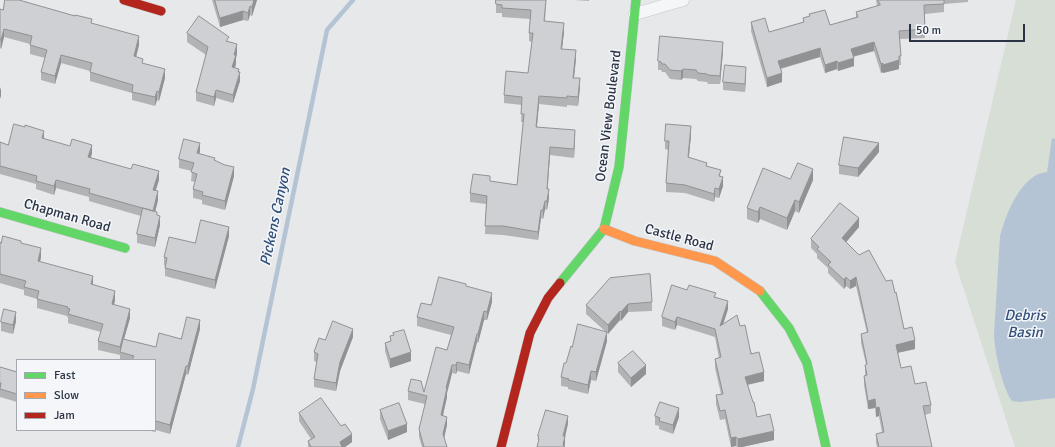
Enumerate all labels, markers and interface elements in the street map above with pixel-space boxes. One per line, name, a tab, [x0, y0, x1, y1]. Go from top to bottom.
scale bar	[911, 16, 1027, 42]
text: 50 m	[916, 23, 941, 38]
street label: Ocean View Boulevard	[593, 49, 625, 183]
water label: Pickens Canyon	[257, 166, 295, 268]
street label: Chapman Road	[22, 196, 112, 236]
street label: Castle Road	[643, 221, 715, 255]
water label: Debris Basin	[1004, 307, 1046, 342]
legend	[16, 359, 156, 431]
text: Fast	[54, 368, 75, 383]
text: Slow	[54, 388, 79, 403]
text: Jam	[54, 408, 75, 423]

